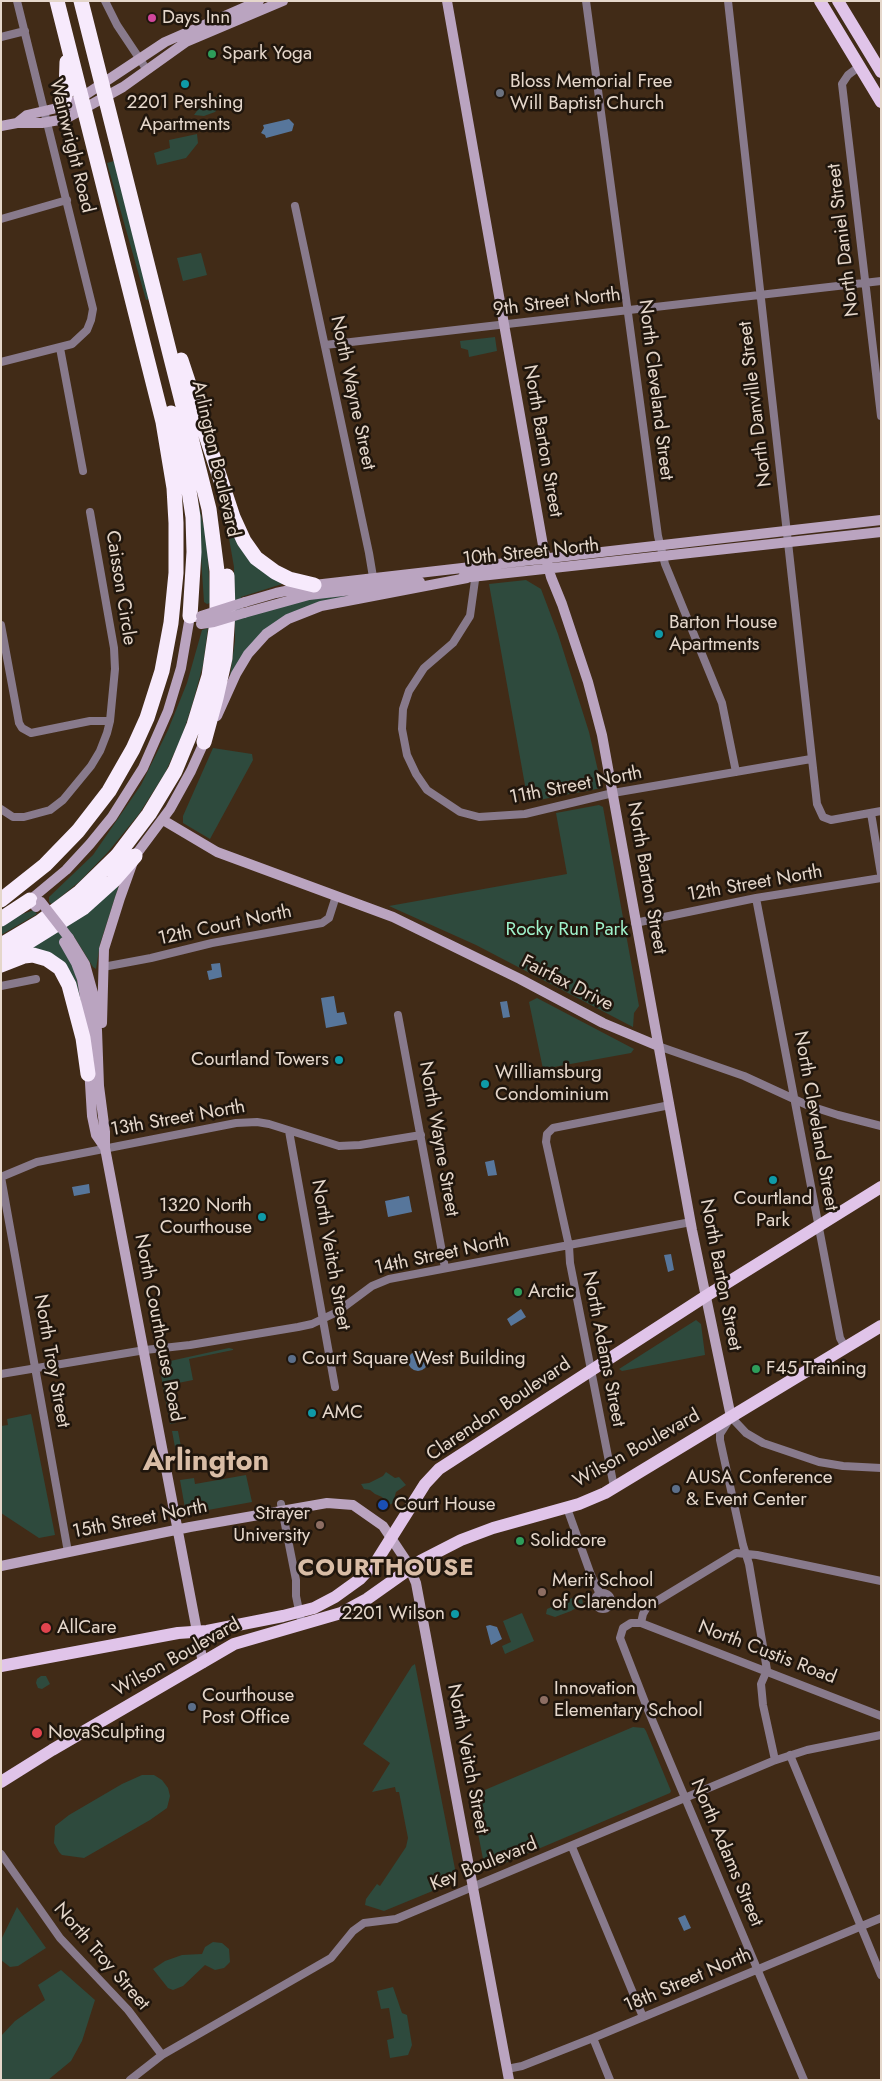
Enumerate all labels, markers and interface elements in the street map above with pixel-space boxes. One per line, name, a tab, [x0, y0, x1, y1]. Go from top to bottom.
place label: Days Inn	[162, 7, 230, 29]
marker: Days Inn	[146, 12, 158, 24]
place label: Spark Yoga	[222, 43, 312, 65]
marker: Spark Yoga	[206, 48, 218, 60]
place label: Bloss Memorial Free Will Baptist Church	[510, 71, 672, 115]
street label: Wainwright Road	[43, 77, 99, 215]
marker: 2201 Pershing Apartments	[179, 78, 191, 90]
marker: Bloss Memorial Free Will Baptist Church	[494, 87, 506, 99]
place label: 2201 Pershing Apartments	[127, 92, 243, 136]
street label: North Daniel Street	[823, 162, 865, 318]
street label: 9th Street North	[492, 284, 622, 322]
street label: North Cleveland Street	[633, 298, 677, 482]
street label: North Wayne Street	[325, 314, 379, 472]
street label: North Danville Street	[735, 320, 777, 488]
street label: North Barton Street	[517, 363, 567, 519]
street label: Arlington Boulevard	[186, 379, 244, 539]
street label: Caisson Circle	[100, 529, 140, 647]
street label: 10th Street North	[461, 534, 601, 572]
place label: Barton House Apartments	[669, 612, 777, 656]
marker: Barton House Apartments	[653, 628, 665, 640]
street label: 11th Street North	[508, 762, 644, 810]
street label: North Barton Street	[621, 800, 671, 956]
street label: 12th Street North	[686, 861, 824, 907]
street label: 12th Court North	[156, 901, 294, 951]
park label: Rocky Run Park	[506, 919, 628, 941]
street label: Fairfax Drive	[517, 951, 617, 1017]
street label: North Cleveland Street	[788, 1029, 842, 1213]
place label: Courtland Towers	[191, 1049, 329, 1071]
marker: Courtland Towers	[333, 1054, 345, 1066]
street label: North Wayne Street	[413, 1060, 463, 1218]
place label: Williamsburg Condominium	[495, 1062, 609, 1106]
marker: Williamsburg Condominium	[479, 1078, 491, 1090]
street label: 13th Street North	[109, 1096, 247, 1142]
marker: Courtland Park	[767, 1174, 779, 1186]
street label: North Veitch Street	[306, 1178, 354, 1332]
place label: Courtland Park	[734, 1188, 812, 1232]
place label: 1320 North Courthouse	[159, 1195, 252, 1239]
street label: North Barton Street	[694, 1197, 746, 1353]
marker: 1320 North Courthouse	[256, 1211, 268, 1223]
street label: 14th Street North	[373, 1230, 511, 1280]
street label: North Courthouse Road	[129, 1232, 187, 1424]
street label: North Adams Street	[577, 1269, 629, 1429]
place label: Arctic	[528, 1281, 574, 1303]
marker: Arctic	[512, 1286, 524, 1298]
street label: North Troy Street	[28, 1293, 74, 1429]
place label: Court Square West Building	[302, 1348, 526, 1370]
marker: Court Square West Building	[286, 1353, 298, 1365]
street label: Clarendon Boulevard	[423, 1353, 575, 1467]
place label: F45 Training	[766, 1358, 867, 1380]
marker: F45 Training	[750, 1363, 762, 1375]
place label: AMC	[322, 1402, 363, 1424]
street label: Wilson Boulevard	[570, 1405, 704, 1493]
marker: AMC	[306, 1407, 318, 1419]
district label: Arlington	[143, 1446, 269, 1480]
place label: AUSA Conference & Event Center	[686, 1467, 833, 1511]
marker: AUSA Conference & Event Center	[670, 1483, 682, 1495]
place label: Court House	[394, 1494, 496, 1516]
street label: 15th Street North	[71, 1496, 209, 1544]
marker: Court House	[376, 1498, 390, 1512]
place label: Strayer University	[233, 1503, 310, 1547]
marker: Strayer University	[314, 1519, 326, 1531]
place label: Solidcore	[530, 1530, 606, 1552]
marker: Solidcore	[514, 1535, 526, 1547]
district label: COURTHOUSE	[296, 1555, 476, 1583]
place label: Merit School of Clarendon	[552, 1570, 657, 1614]
marker: Merit School of Clarendon	[536, 1586, 548, 1598]
place label: 2201 Wilson	[342, 1603, 445, 1625]
marker: 2201 Wilson	[449, 1608, 461, 1620]
street label: Wilson Boulevard	[110, 1614, 244, 1702]
street label: North Custis Road	[695, 1616, 839, 1690]
place label: AllCare	[57, 1617, 116, 1639]
marker: AllCare	[39, 1621, 53, 1635]
place label: Innovation Elementary School	[554, 1678, 703, 1722]
street label: North Veitch Street	[441, 1682, 493, 1836]
place label: Courthouse Post Office	[202, 1685, 294, 1729]
marker: Innovation Elementary School	[538, 1694, 550, 1706]
marker: Courthouse Post Office	[186, 1701, 198, 1713]
place label: NovaSculpting	[48, 1722, 165, 1744]
marker: NovaSculpting	[30, 1726, 44, 1740]
street label: North Adams Street	[685, 1776, 767, 1930]
street label: Key Boulevard	[427, 1833, 541, 1897]
street label: North Troy Street	[48, 1899, 154, 2015]
street label: 18th Street North	[621, 1944, 755, 2018]

